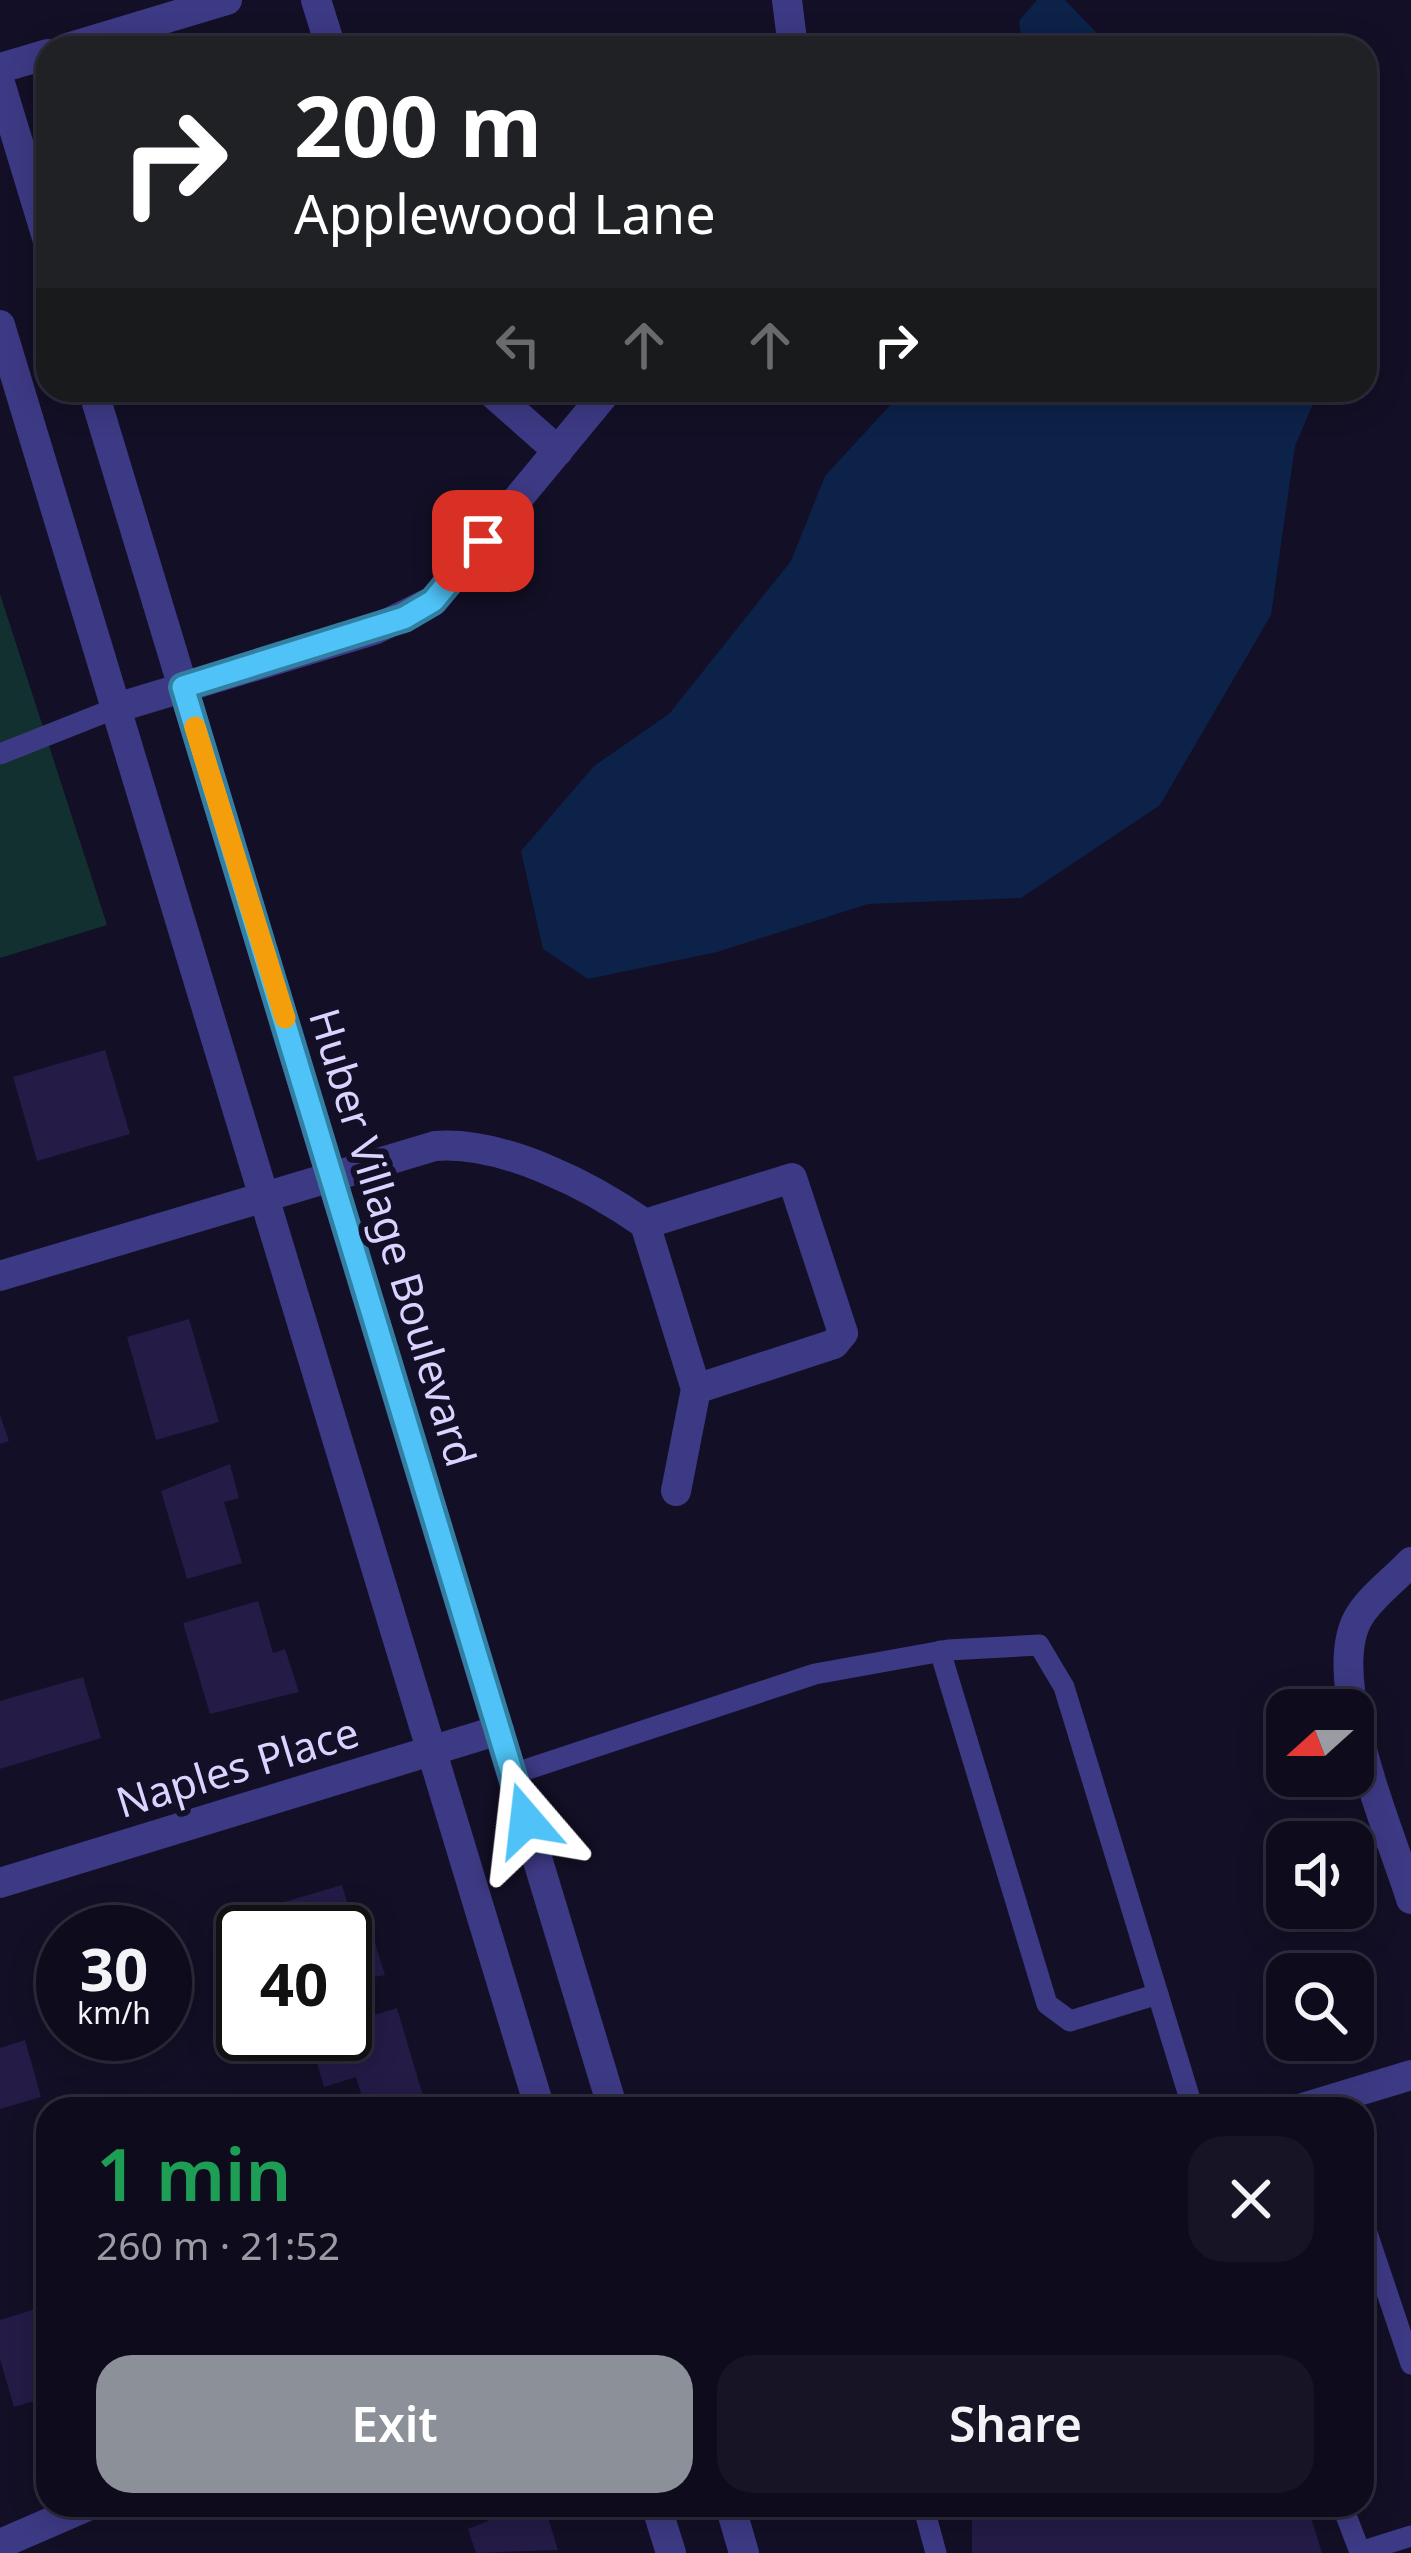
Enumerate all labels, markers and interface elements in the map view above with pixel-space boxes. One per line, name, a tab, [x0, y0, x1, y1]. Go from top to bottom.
text: 200 m	[294, 67, 542, 182]
icon: right	[96, 84, 252, 240]
text: Applewood Lane	[294, 176, 716, 250]
icon: left	[485, 312, 551, 378]
icon: ahead	[611, 312, 677, 378]
icon: ahead	[737, 312, 803, 378]
icon: right	[863, 312, 929, 378]
pin	[432, 490, 534, 592]
icon: arrive	[450, 508, 516, 574]
street label: Huber Village Boulevard	[297, 1001, 491, 1473]
north arrow	[1266, 1689, 1374, 1797]
map controls	[1266, 1689, 1374, 2061]
street label: Naples Place	[109, 1702, 365, 1830]
position arrow	[463, 1757, 589, 1883]
button: sound	[1266, 1821, 1374, 1929]
speed limit sign: 40	[216, 1905, 372, 2061]
text: 30	[80, 1927, 148, 2009]
button: search	[1266, 1953, 1374, 2061]
text: km/h	[77, 1992, 151, 2033]
text: 1 min	[96, 2124, 291, 2222]
button: close	[1188, 2136, 1314, 2262]
text: 260 m · 21:52	[96, 2218, 340, 2271]
button: Exit	[96, 2355, 693, 2493]
button: Share	[717, 2355, 1314, 2493]

